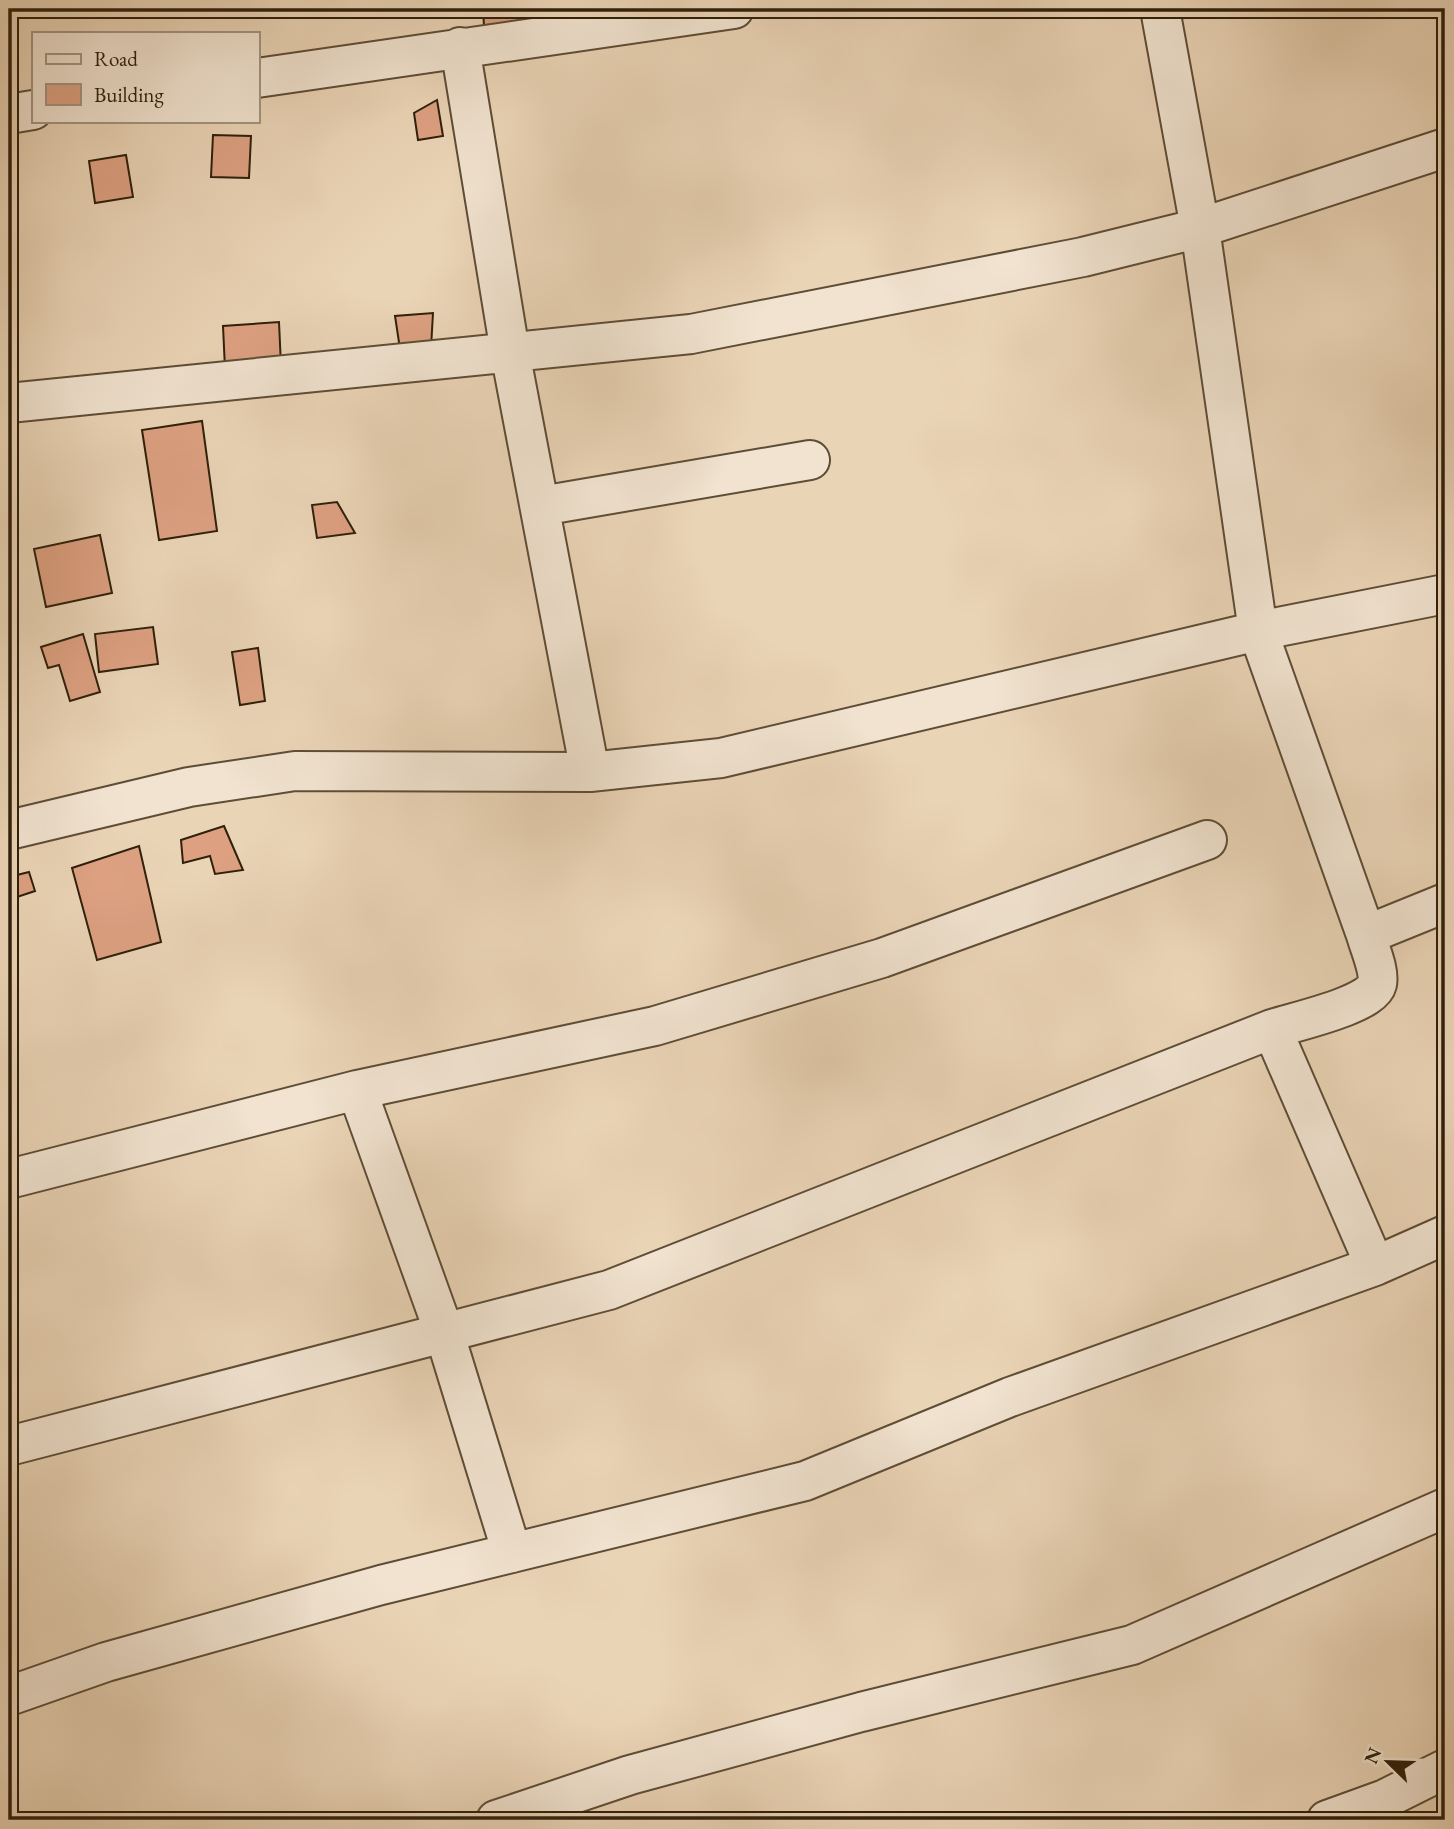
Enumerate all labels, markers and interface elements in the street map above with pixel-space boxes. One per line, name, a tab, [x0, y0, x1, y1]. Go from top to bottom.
legend	[32, 32, 259, 122]
text: Road	[94, 45, 138, 72]
text: Building	[94, 81, 164, 108]
north arrow	[1352, 1728, 1422, 1798]
text: N	[1358, 1743, 1388, 1768]

